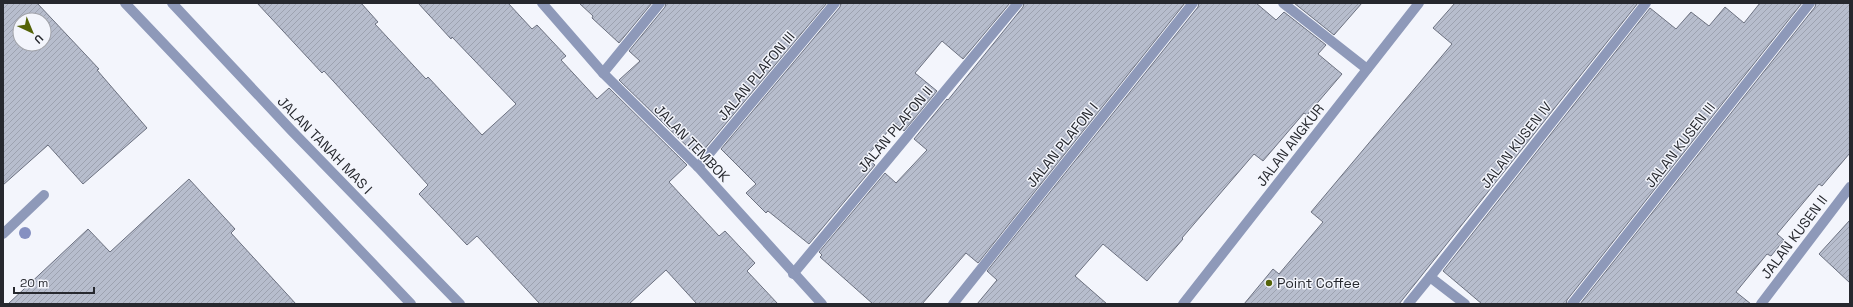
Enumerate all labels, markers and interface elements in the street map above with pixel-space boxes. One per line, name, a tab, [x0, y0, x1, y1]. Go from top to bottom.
north arrow	[12, 12, 52, 52]
street label: JALAN PLAFON III	[713, 28, 799, 124]
text: U	[31, 32, 46, 47]
street label: JALAN PLAFON II	[854, 82, 936, 176]
street label: JALAN TANAH MAS I	[274, 92, 376, 198]
street label: JALAN KUSEN IV	[1476, 98, 1556, 192]
street label: JALAN PLAFON I	[1022, 99, 1102, 191]
street label: JALAN KUSEN III	[1641, 99, 1719, 191]
street label: JALAN TEMBOK	[650, 100, 734, 186]
street label: JALAN ANGKUR	[1252, 100, 1328, 190]
street label: JALAN KUSEN II	[1757, 192, 1831, 282]
scale bar	[14, 269, 94, 295]
place label: Point Coffee	[1277, 274, 1360, 292]
text: 20 m	[20, 275, 48, 291]
marker: Point Coffee	[1264, 278, 1274, 288]

